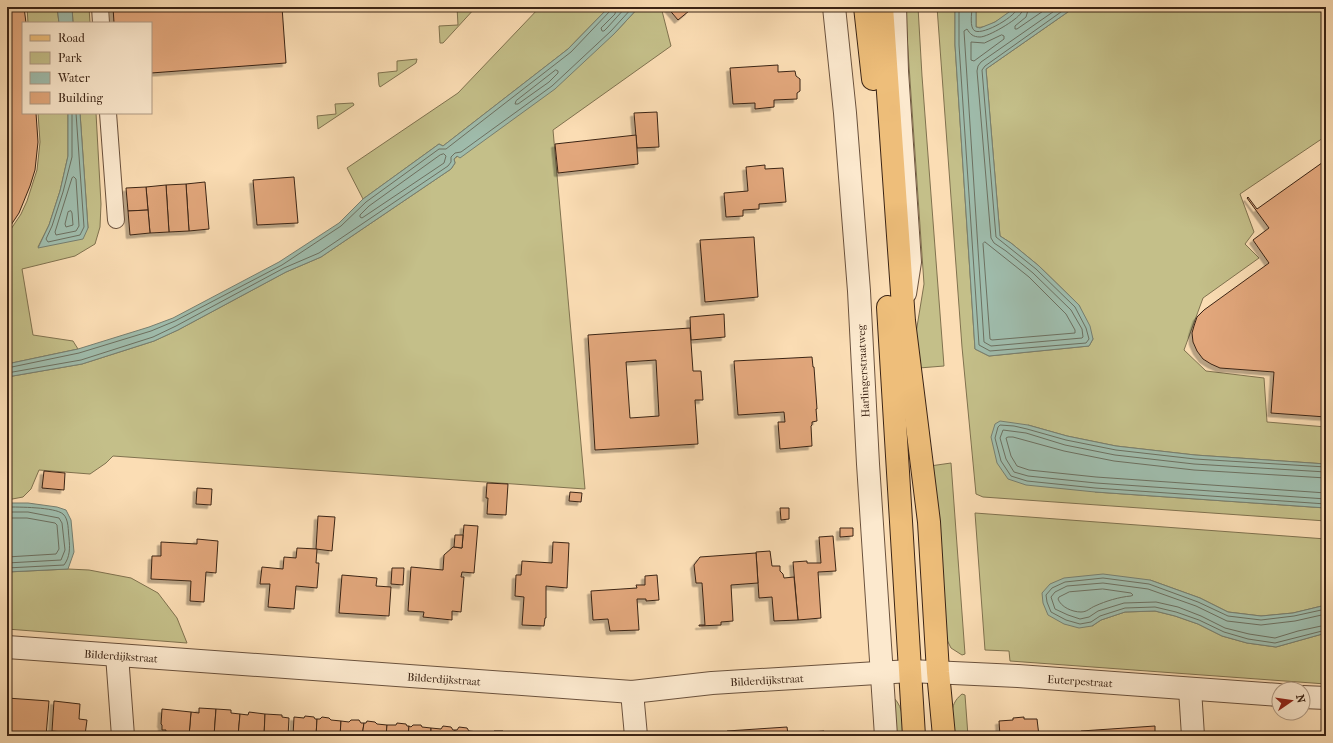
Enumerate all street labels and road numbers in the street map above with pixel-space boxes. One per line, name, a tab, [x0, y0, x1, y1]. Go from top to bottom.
street label: Harlingerstraatweg	[855, 324, 872, 418]
street label: Bilderdijkstraat	[84, 647, 158, 666]
street label: Bilderdijkstraat	[407, 670, 481, 689]
street label: Bilderdijkstraat	[730, 672, 804, 689]
street label: Euterpestraat	[1047, 673, 1113, 690]

